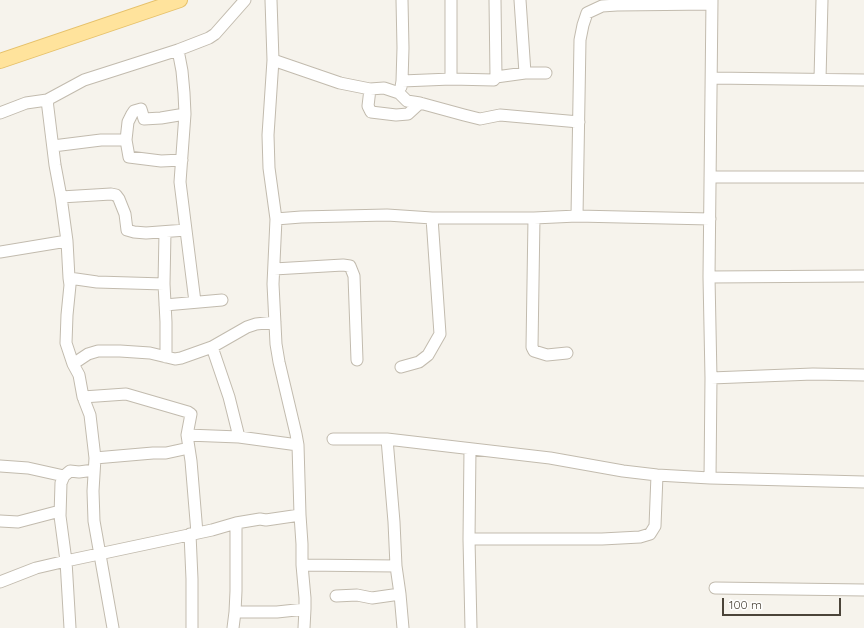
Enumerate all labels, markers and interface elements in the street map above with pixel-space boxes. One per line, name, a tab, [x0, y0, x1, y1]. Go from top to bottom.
scale bar	[724, 590, 843, 616]
text: 100 m	[729, 597, 762, 612]

